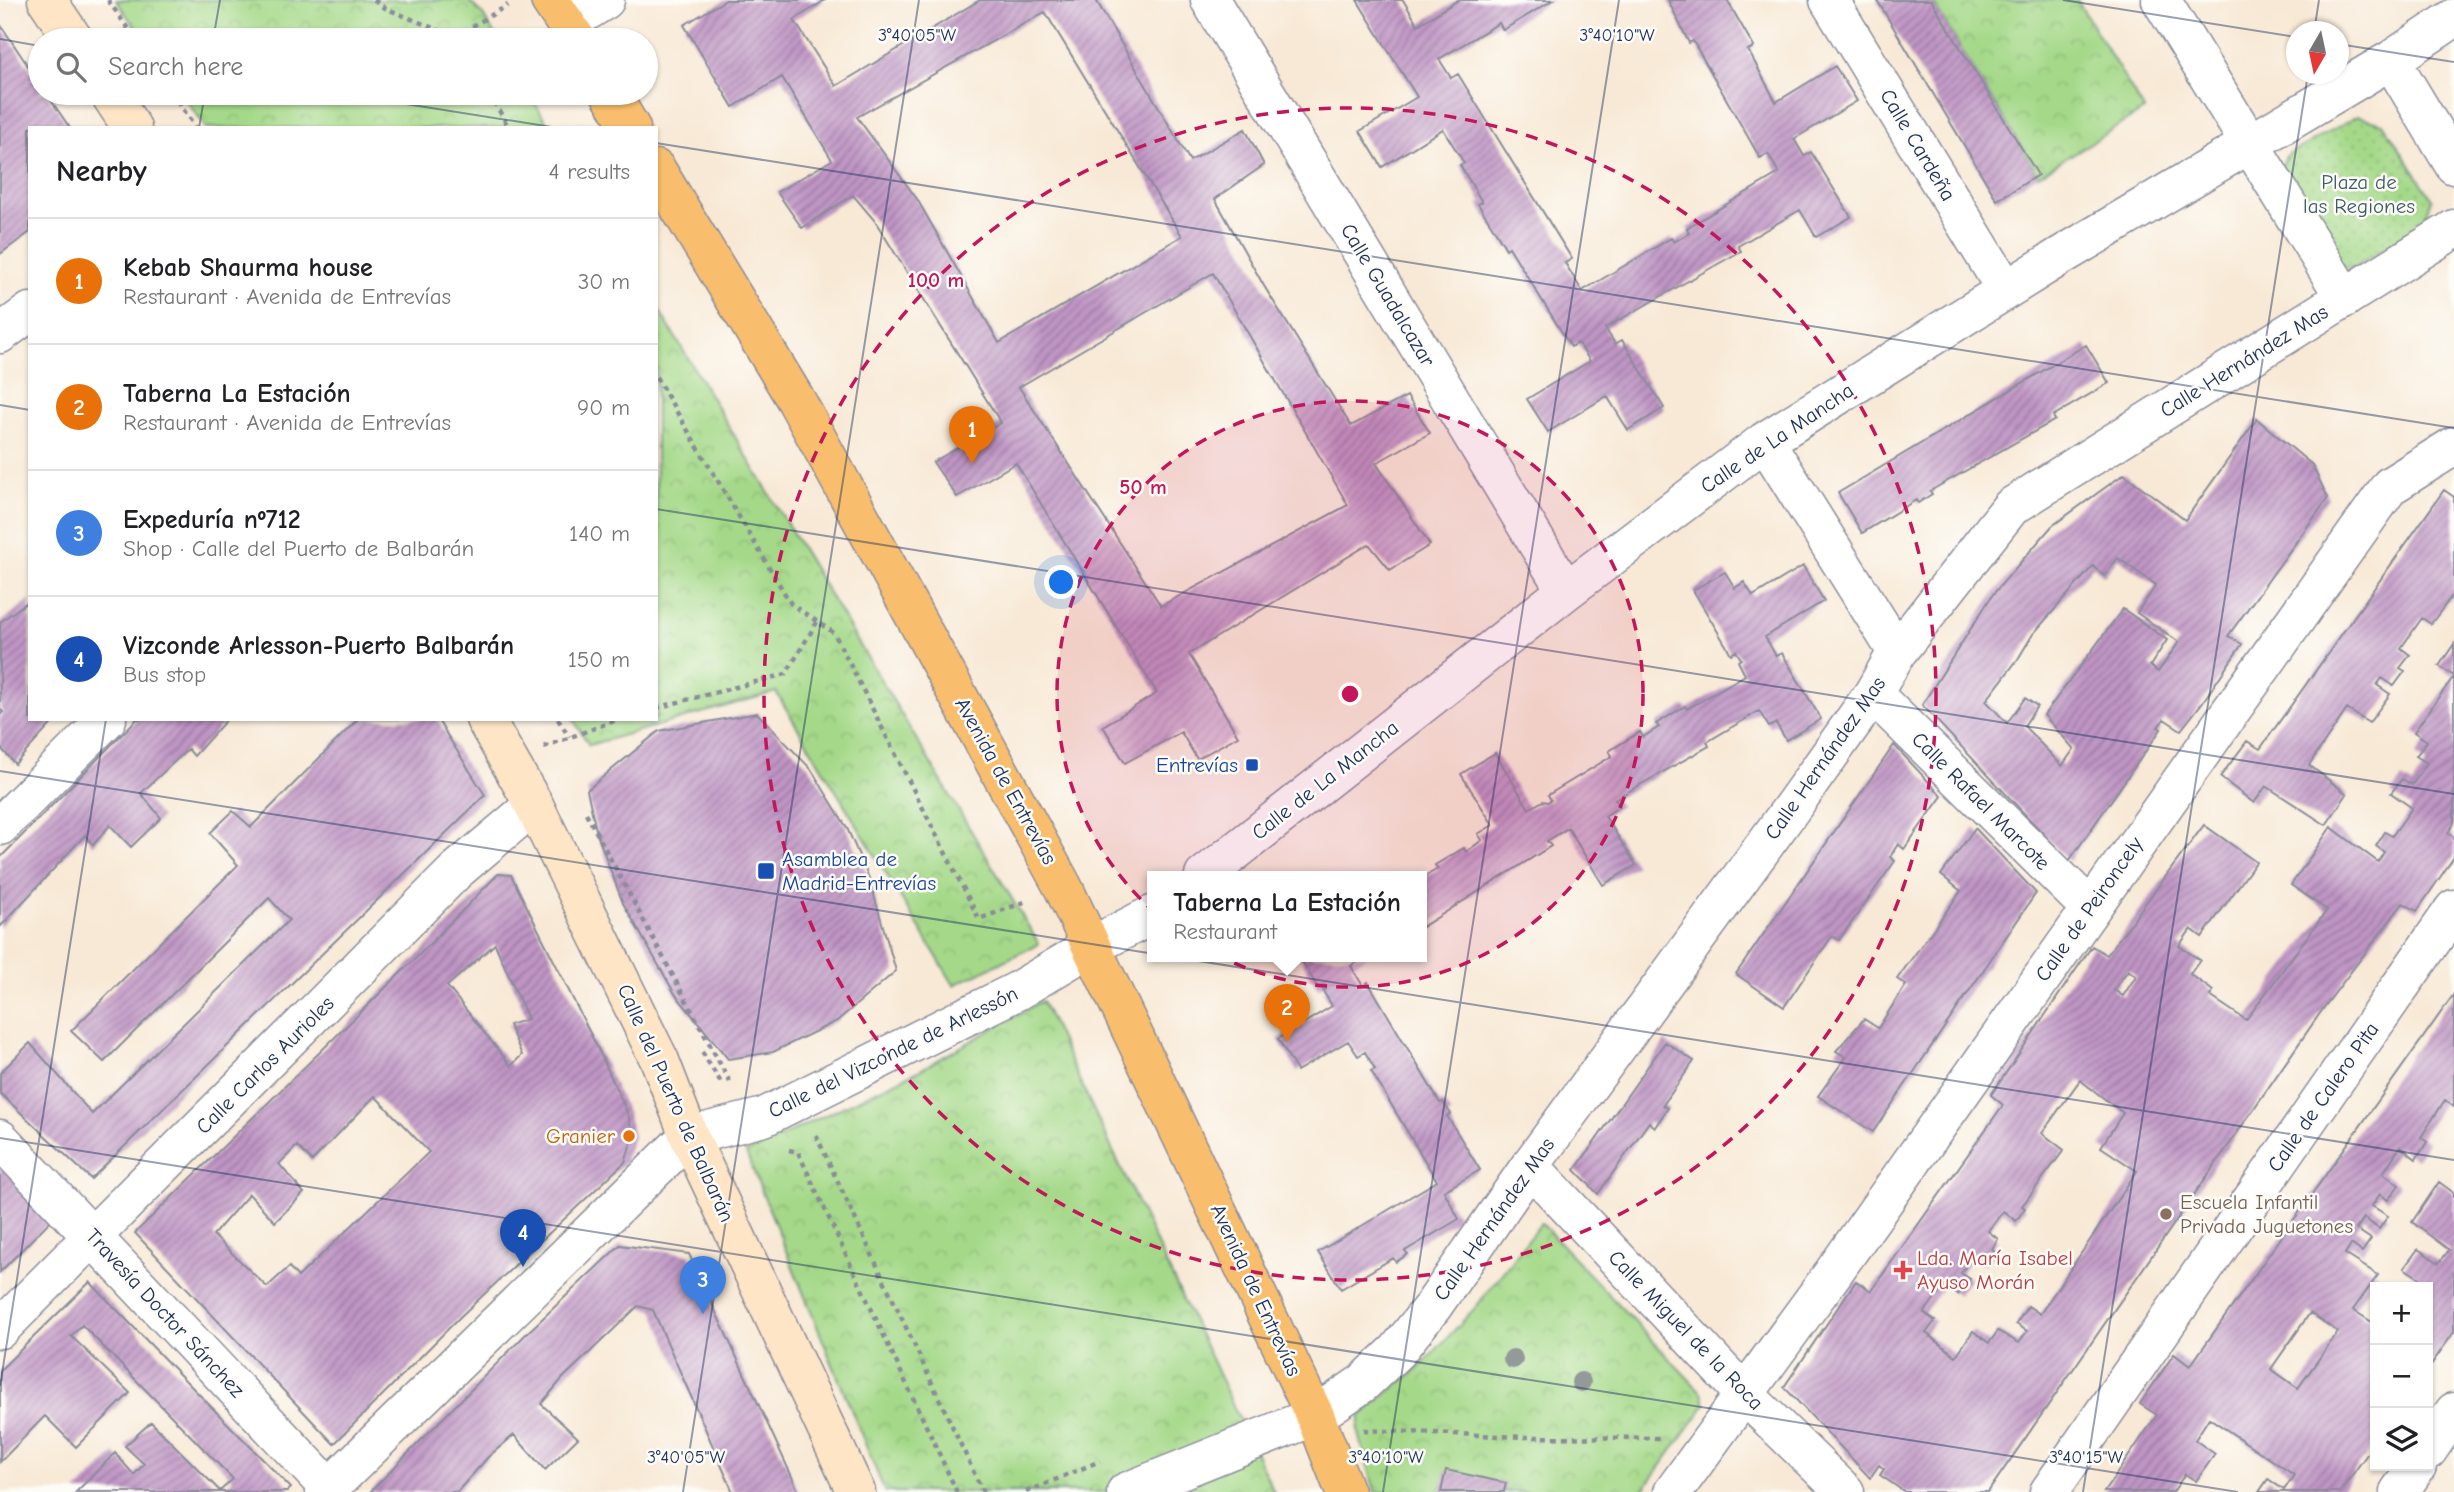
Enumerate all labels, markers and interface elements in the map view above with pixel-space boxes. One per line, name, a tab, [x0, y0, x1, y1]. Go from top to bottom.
north arrow	[2286, 21, 2349, 84]
text: 3°40'05"W	[878, 25, 956, 46]
text: 3°40'10"W	[1579, 25, 1655, 46]
search box	[28, 28, 658, 105]
icon: search	[52, 48, 90, 86]
text: Search here	[108, 52, 243, 82]
street label: Calle Cardeña	[1875, 85, 1961, 205]
text: Nearby	[56, 154, 147, 189]
text: 4 results	[548, 158, 630, 185]
park label: Plaza de las Regiones	[2303, 170, 2415, 218]
street label: Calle Guadalcazar	[1336, 219, 1440, 371]
text: Kebab Shaurma house	[123, 253, 373, 283]
text: 1	[74, 268, 84, 295]
text: 30 m	[578, 268, 630, 295]
text: 100 m	[908, 268, 964, 292]
text: Restaurant · Avenida de Entrevías	[123, 283, 451, 310]
street label: Calle Hernández Mas	[2156, 300, 2332, 422]
street label: Calle de La Mancha	[1696, 378, 1858, 498]
text: Taberna La Estación	[123, 379, 351, 409]
text: 2	[73, 394, 85, 421]
text: 90 m	[577, 394, 630, 421]
pin: 1	[949, 406, 995, 464]
text: Restaurant · Avenida de Entrevías	[123, 409, 451, 436]
text: 50 m	[1119, 475, 1167, 499]
text: Expeduría nº712	[123, 505, 301, 535]
text: 3	[73, 520, 85, 547]
text: 140 m	[569, 520, 630, 547]
text: Shop · Calle del Puerto de Balbarán	[123, 535, 474, 562]
your location	[1044, 565, 1078, 599]
text: Vizconde Arlesson-Puerto Balbarán	[123, 631, 514, 661]
text: 4	[74, 646, 84, 673]
text: 150 m	[568, 646, 630, 673]
text: Bus stop	[123, 661, 206, 688]
street label: Calle Hernández Mas	[1760, 672, 1890, 844]
centre of rings	[1338, 682, 1362, 706]
street label: Avenida de Entrevías	[950, 693, 1062, 869]
street label: Calle de La Mancha	[1247, 715, 1403, 845]
street label: Calle Rafael Marcote	[1907, 727, 2055, 875]
place label: Entrevías	[1156, 753, 1238, 777]
marker: Entrevías	[1244, 757, 1260, 773]
street label: Calle de Peironcely	[2030, 832, 2148, 986]
place label: Asamblea de Madrid-Entrevías	[782, 847, 936, 895]
marker: Asamblea de Madrid-Entrevías	[756, 861, 776, 881]
popup	[1147, 871, 1427, 962]
text: Taberna La Estación	[1173, 888, 1401, 918]
text: Restaurant	[1173, 918, 1277, 945]
street label: Calle del Puerto de Balbarán	[613, 980, 739, 1226]
street label: Calle del Vizconde de Arlessón	[764, 981, 1022, 1123]
pin: 2	[1264, 984, 1310, 1042]
street label: Calle Carlos Aurioles	[191, 991, 339, 1139]
street label: Calle de Calero Pita	[2262, 1018, 2384, 1176]
place label: Granier	[546, 1124, 616, 1148]
marker: Granier	[621, 1128, 637, 1144]
street label: Calle Hernández Mas	[1429, 1133, 1559, 1305]
place label: Escuela Infantil Privada Juguetones	[2180, 1190, 2353, 1238]
street label: Avenida de Entrevías	[1206, 1200, 1306, 1380]
marker: Escuela Infantil Privada Juguetones	[2158, 1206, 2174, 1222]
pin: 4	[500, 1209, 546, 1267]
street label: Travesía Doctor Sánchez	[81, 1224, 249, 1402]
street label: Calle Miguel de la Roca	[1604, 1245, 1768, 1415]
place label: Lda. María Isabel Ayuso Morán	[1917, 1246, 2073, 1294]
pin: 3	[680, 1256, 726, 1314]
marker: Lda. María Isabel Ayuso Morán	[1895, 1262, 1911, 1278]
map controls	[2370, 1282, 2433, 1471]
button: +	[2370, 1282, 2433, 1345]
button: −	[2370, 1345, 2433, 1408]
button: layers	[2370, 1408, 2433, 1471]
text: 3°40'05"W	[647, 1447, 725, 1468]
text: 3°40'10"W	[1348, 1447, 1424, 1468]
text: 3°40'15"W	[2049, 1447, 2123, 1468]

